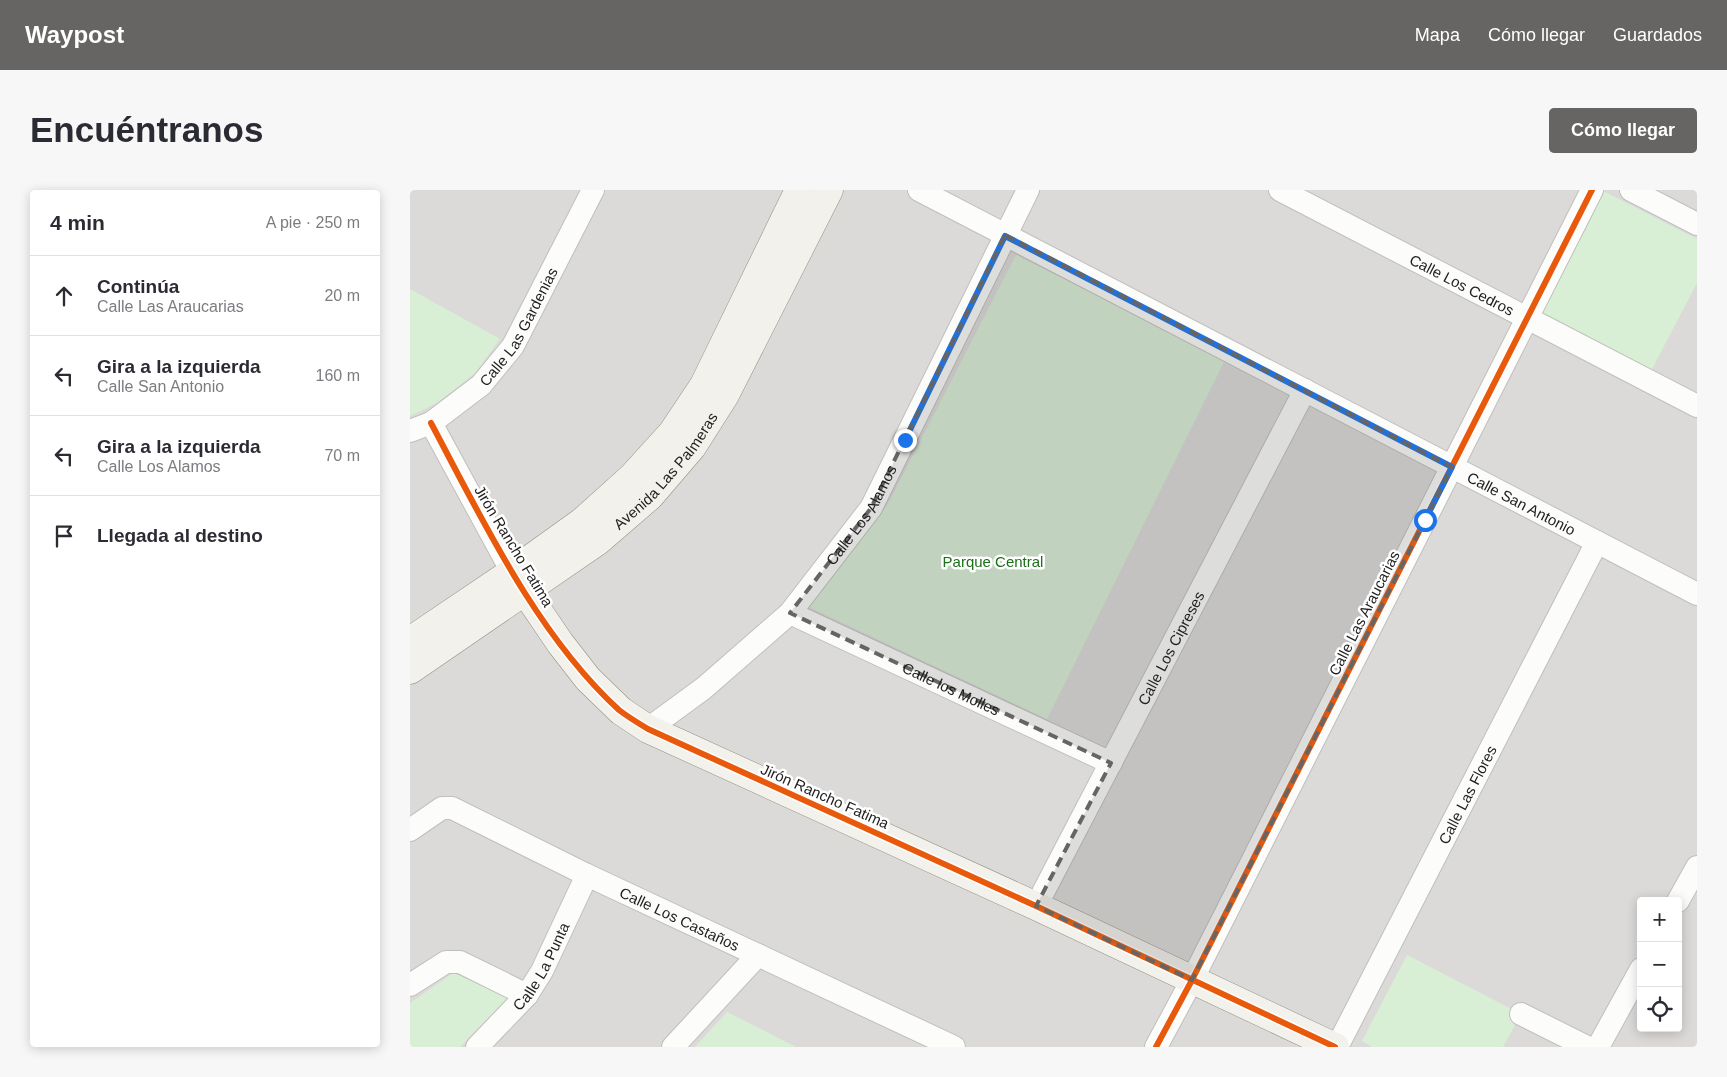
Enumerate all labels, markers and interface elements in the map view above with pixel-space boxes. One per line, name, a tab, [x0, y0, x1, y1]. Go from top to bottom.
text: Waypost	[25, 21, 124, 48]
text: Mapa	[1415, 25, 1460, 45]
text: Cómo llegar	[1488, 25, 1585, 45]
text: Guardados	[1613, 25, 1702, 45]
button: Cómo llegar	[1549, 108, 1697, 153]
text: Encuéntranos	[30, 110, 263, 149]
text: 4 min	[50, 211, 105, 234]
text: A pie · 250 m	[266, 214, 360, 231]
street label: Calle Los Cedros	[1407, 250, 1517, 318]
street label: Calle Las Gardenias	[476, 264, 560, 389]
text: Continúa	[97, 276, 179, 297]
icon: ahead	[50, 282, 78, 310]
text: 20 m	[324, 287, 360, 304]
text: Calle Las Araucarias	[97, 298, 244, 315]
text: Gira a la izquierda	[97, 356, 261, 377]
icon: left	[50, 362, 78, 390]
text: 160 m	[316, 367, 360, 384]
text: Calle San Antonio	[97, 378, 224, 395]
street label: Avenida Las Palmeras	[610, 409, 720, 532]
route end	[894, 429, 917, 452]
text: Gira a la izquierda	[97, 436, 261, 457]
icon: left	[50, 442, 78, 470]
text: 70 m	[324, 447, 360, 464]
text: Calle Los Alamos	[97, 458, 221, 475]
street label: Calle Los Alamos	[822, 462, 899, 568]
street label: Calle San Antonio	[1465, 468, 1578, 538]
street label: Jirón Rancho Fatima	[471, 482, 557, 610]
route start	[1414, 509, 1437, 532]
icon: arrive	[50, 522, 78, 550]
text: Llegada al destino	[97, 525, 263, 546]
street label: Calle Las Araucarias	[1325, 548, 1403, 678]
park label: Parque Central	[943, 553, 1043, 570]
street label: Calle Los Cipreses	[1134, 588, 1207, 708]
street label: Calle los Molles	[900, 658, 1002, 718]
street label: Calle Las Flores	[1435, 742, 1499, 847]
street label: Jirón Rancho Fatima	[758, 760, 892, 832]
street label: Calle Los Castaños	[617, 883, 742, 954]
map controls	[1637, 897, 1682, 1032]
button: +	[1637, 897, 1682, 942]
street label: Calle La Punta	[509, 919, 572, 1013]
button: −	[1637, 942, 1682, 987]
button: locate	[1637, 987, 1682, 1032]

